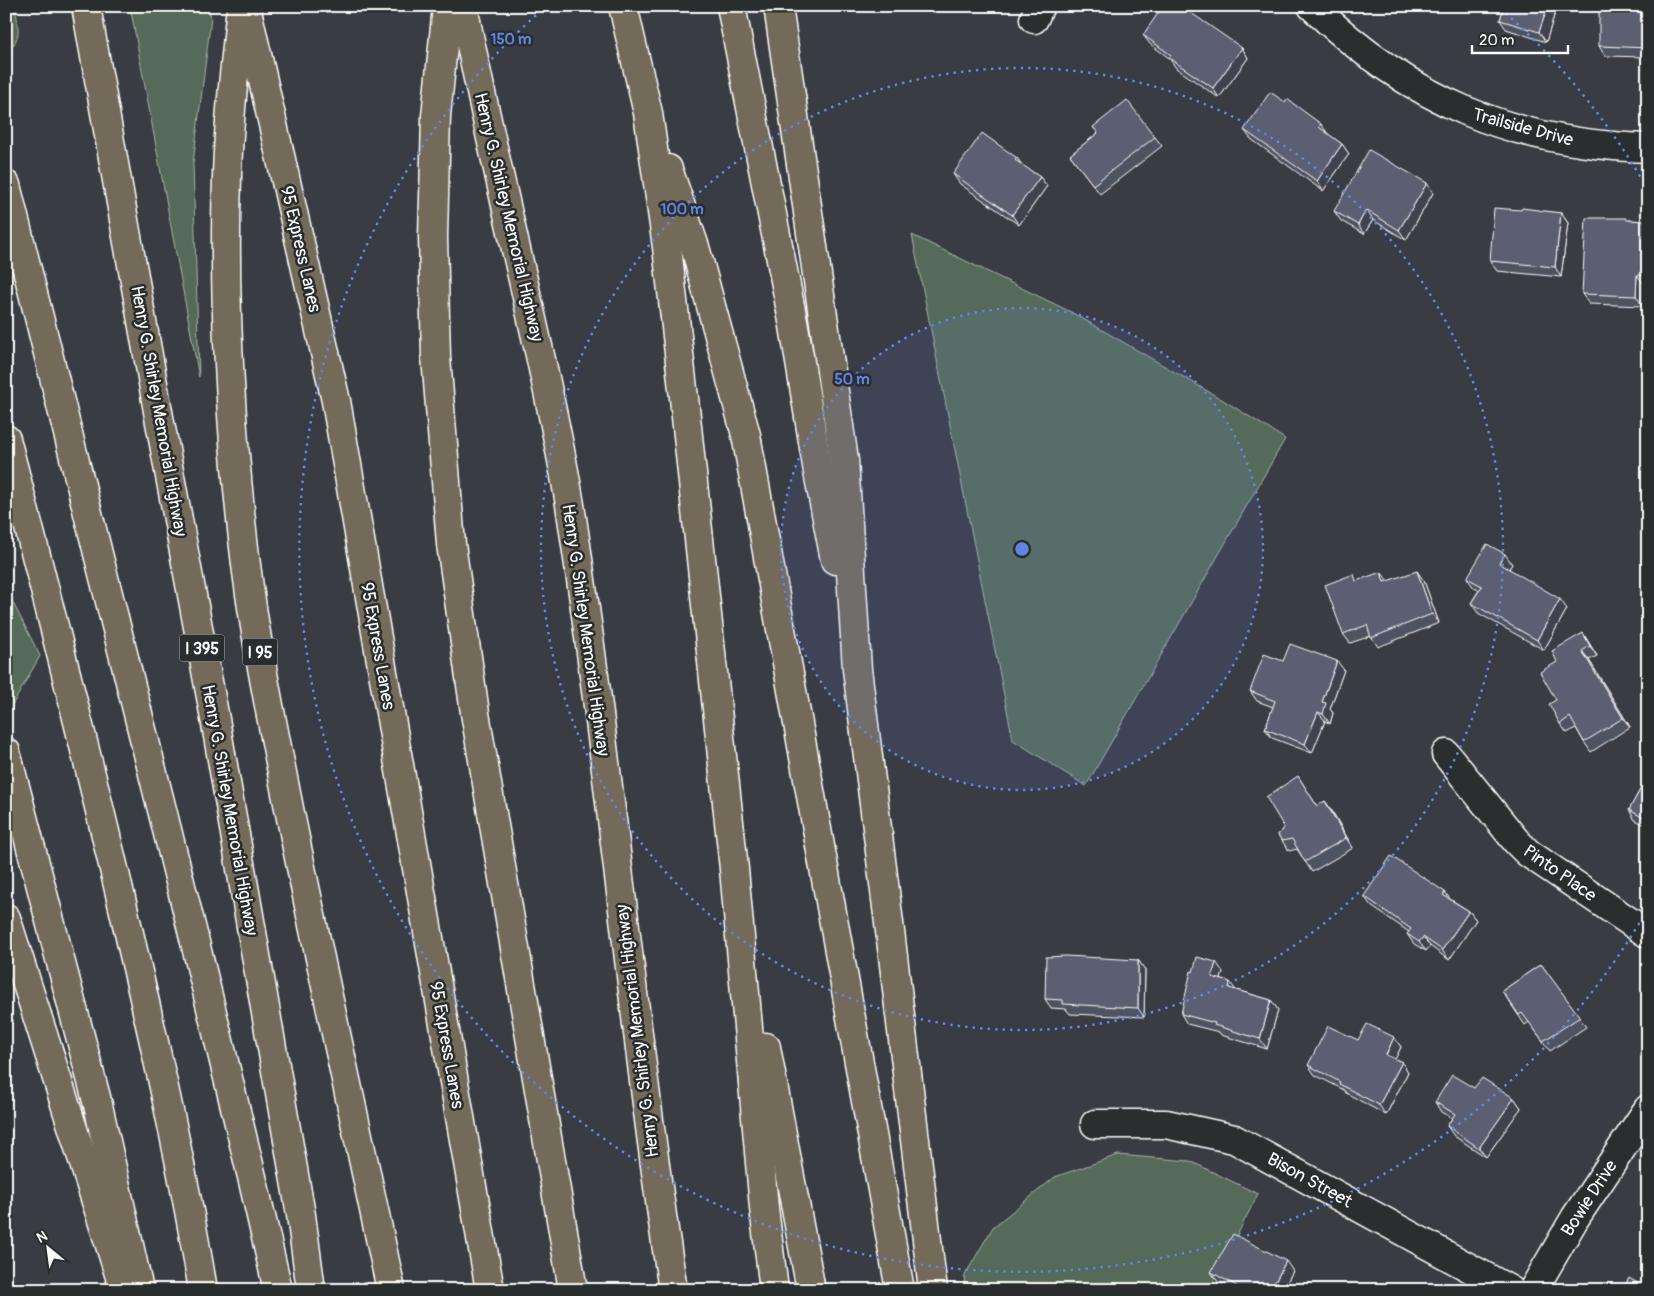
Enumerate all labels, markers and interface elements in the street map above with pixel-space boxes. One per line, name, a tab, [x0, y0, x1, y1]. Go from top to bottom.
scale bar	[1472, 22, 1568, 54]
text: 150 m	[491, 30, 531, 49]
text: 20 m	[1479, 31, 1514, 50]
street label: Henry G. Shirley Memorial Highway	[469, 90, 548, 344]
street label: Trailside Drive	[1470, 103, 1576, 152]
street label: 95 Express Lanes	[275, 184, 326, 315]
text: 100 m	[661, 200, 703, 219]
street label: Henry G. Shirley Memorial Highway	[125, 284, 192, 539]
text: 50 m	[835, 370, 869, 389]
street label: Henry G. Shirley Memorial Highway	[556, 502, 615, 758]
centre of rings	[1013, 540, 1031, 558]
street label: 95 Express Lanes	[355, 581, 400, 712]
road number: I 395	[180, 634, 224, 661]
road number: I 95	[242, 638, 278, 666]
street label: Henry G. Shirley Memorial Highway	[196, 683, 263, 938]
street label: Pinto Place	[1519, 840, 1601, 907]
street label: Henry G. Shirley Memorial Highway	[611, 903, 664, 1159]
street label: 95 Express Lanes	[424, 980, 469, 1111]
street label: Bison Street	[1263, 1148, 1357, 1214]
street label: Bowie Drive	[1556, 1156, 1623, 1241]
north arrow	[22, 1224, 72, 1274]
text: N	[34, 1227, 50, 1247]

